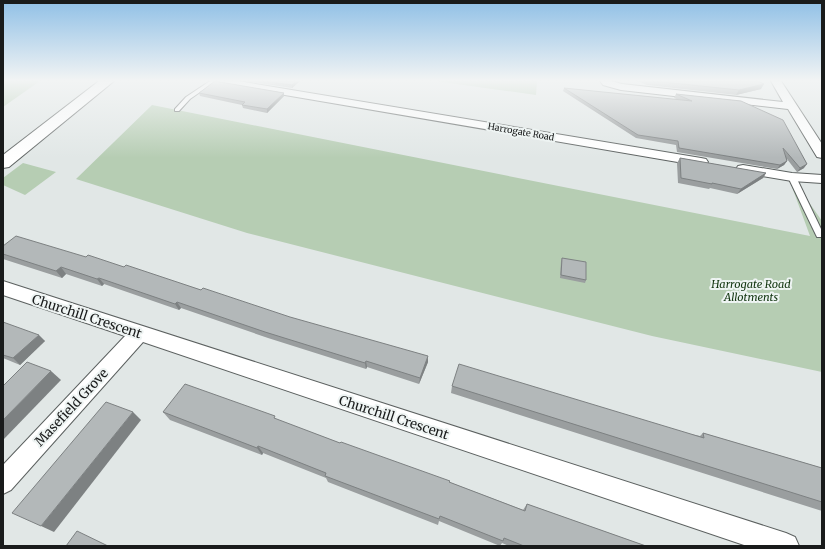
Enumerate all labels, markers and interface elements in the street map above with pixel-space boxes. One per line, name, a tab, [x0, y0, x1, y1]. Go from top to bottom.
street label: Harrogate Road	[487, 120, 556, 143]
park label: Harrogate Road Allotments	[710, 277, 791, 304]
street label: Churchill Crescent	[30, 291, 144, 342]
street label: Masefield Grove	[31, 365, 112, 450]
street label: Churchill Crescent	[337, 392, 451, 443]

